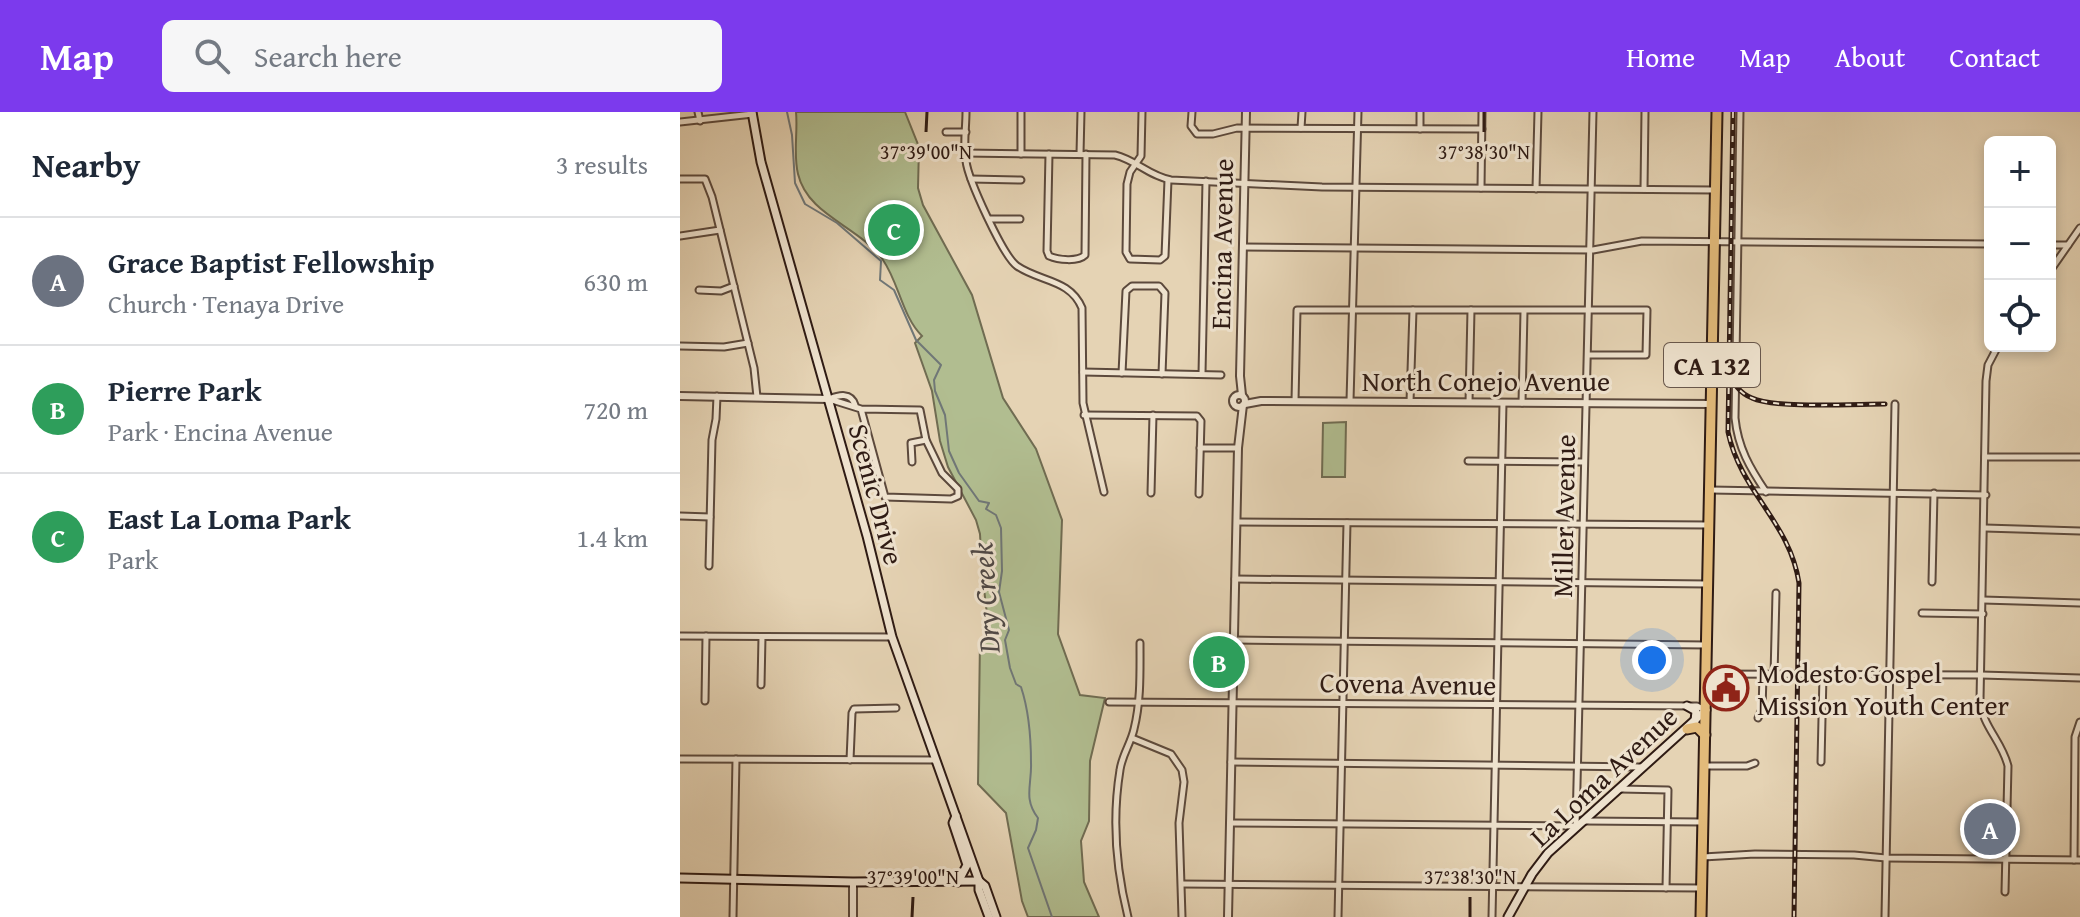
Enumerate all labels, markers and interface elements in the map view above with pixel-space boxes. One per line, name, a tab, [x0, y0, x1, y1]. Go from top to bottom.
search box	[162, 20, 722, 92]
text: Map	[40, 28, 114, 84]
icon: search	[190, 34, 234, 78]
text: Search here	[254, 34, 402, 78]
text: Home	[1626, 36, 1695, 77]
text: Map	[1739, 36, 1791, 77]
text: About	[1835, 36, 1905, 77]
text: Contact	[1949, 36, 2040, 77]
map controls	[1984, 136, 2056, 352]
button: +	[1984, 136, 2056, 208]
text: 37°39'00"N	[880, 137, 972, 166]
text: 37°38'30"N	[1438, 137, 1530, 166]
text: Nearby	[32, 140, 141, 189]
text: 3 results	[556, 145, 648, 184]
street label: Encina Avenue	[1199, 158, 1243, 330]
pin: C	[868, 200, 920, 260]
button: −	[1984, 208, 2056, 280]
text: Grace Baptist Fellowship	[108, 240, 435, 284]
text: A	[50, 262, 66, 301]
text: 630 m	[583, 262, 648, 301]
button: locate	[1984, 280, 2056, 352]
text: Church · Tenaya Drive	[108, 284, 344, 323]
road number: CA 132	[1664, 343, 1760, 387]
street label: North Conejo Avenue	[1362, 360, 1610, 401]
text: Pierre Park	[108, 368, 262, 412]
text: B	[50, 390, 66, 429]
text: 720 m	[583, 390, 648, 429]
text: Park · Encina Avenue	[108, 412, 333, 451]
street label: Scenic Drive	[839, 419, 915, 569]
street label: Miller Avenue	[1541, 434, 1585, 598]
text: East La Loma Park	[108, 496, 351, 540]
text: C	[51, 518, 65, 557]
text: 1.4 km	[576, 518, 648, 557]
text: Park	[108, 540, 158, 579]
water label: Dry Creek	[959, 541, 1011, 656]
pin: B	[1193, 632, 1245, 692]
your location	[1632, 640, 1672, 680]
place label: Modesto Gospel Mission Youth Center	[1757, 652, 2010, 725]
street label: Covena Avenue	[1319, 661, 1497, 705]
public building icon: Modesto Gospel Mission Youth Center	[1702, 664, 1750, 712]
street label: La Loma Avenue	[1520, 696, 1686, 856]
pin: A	[1964, 799, 2016, 859]
text: 37°39'00"N	[867, 862, 959, 891]
text: 37°38'30"N	[1424, 862, 1516, 891]

